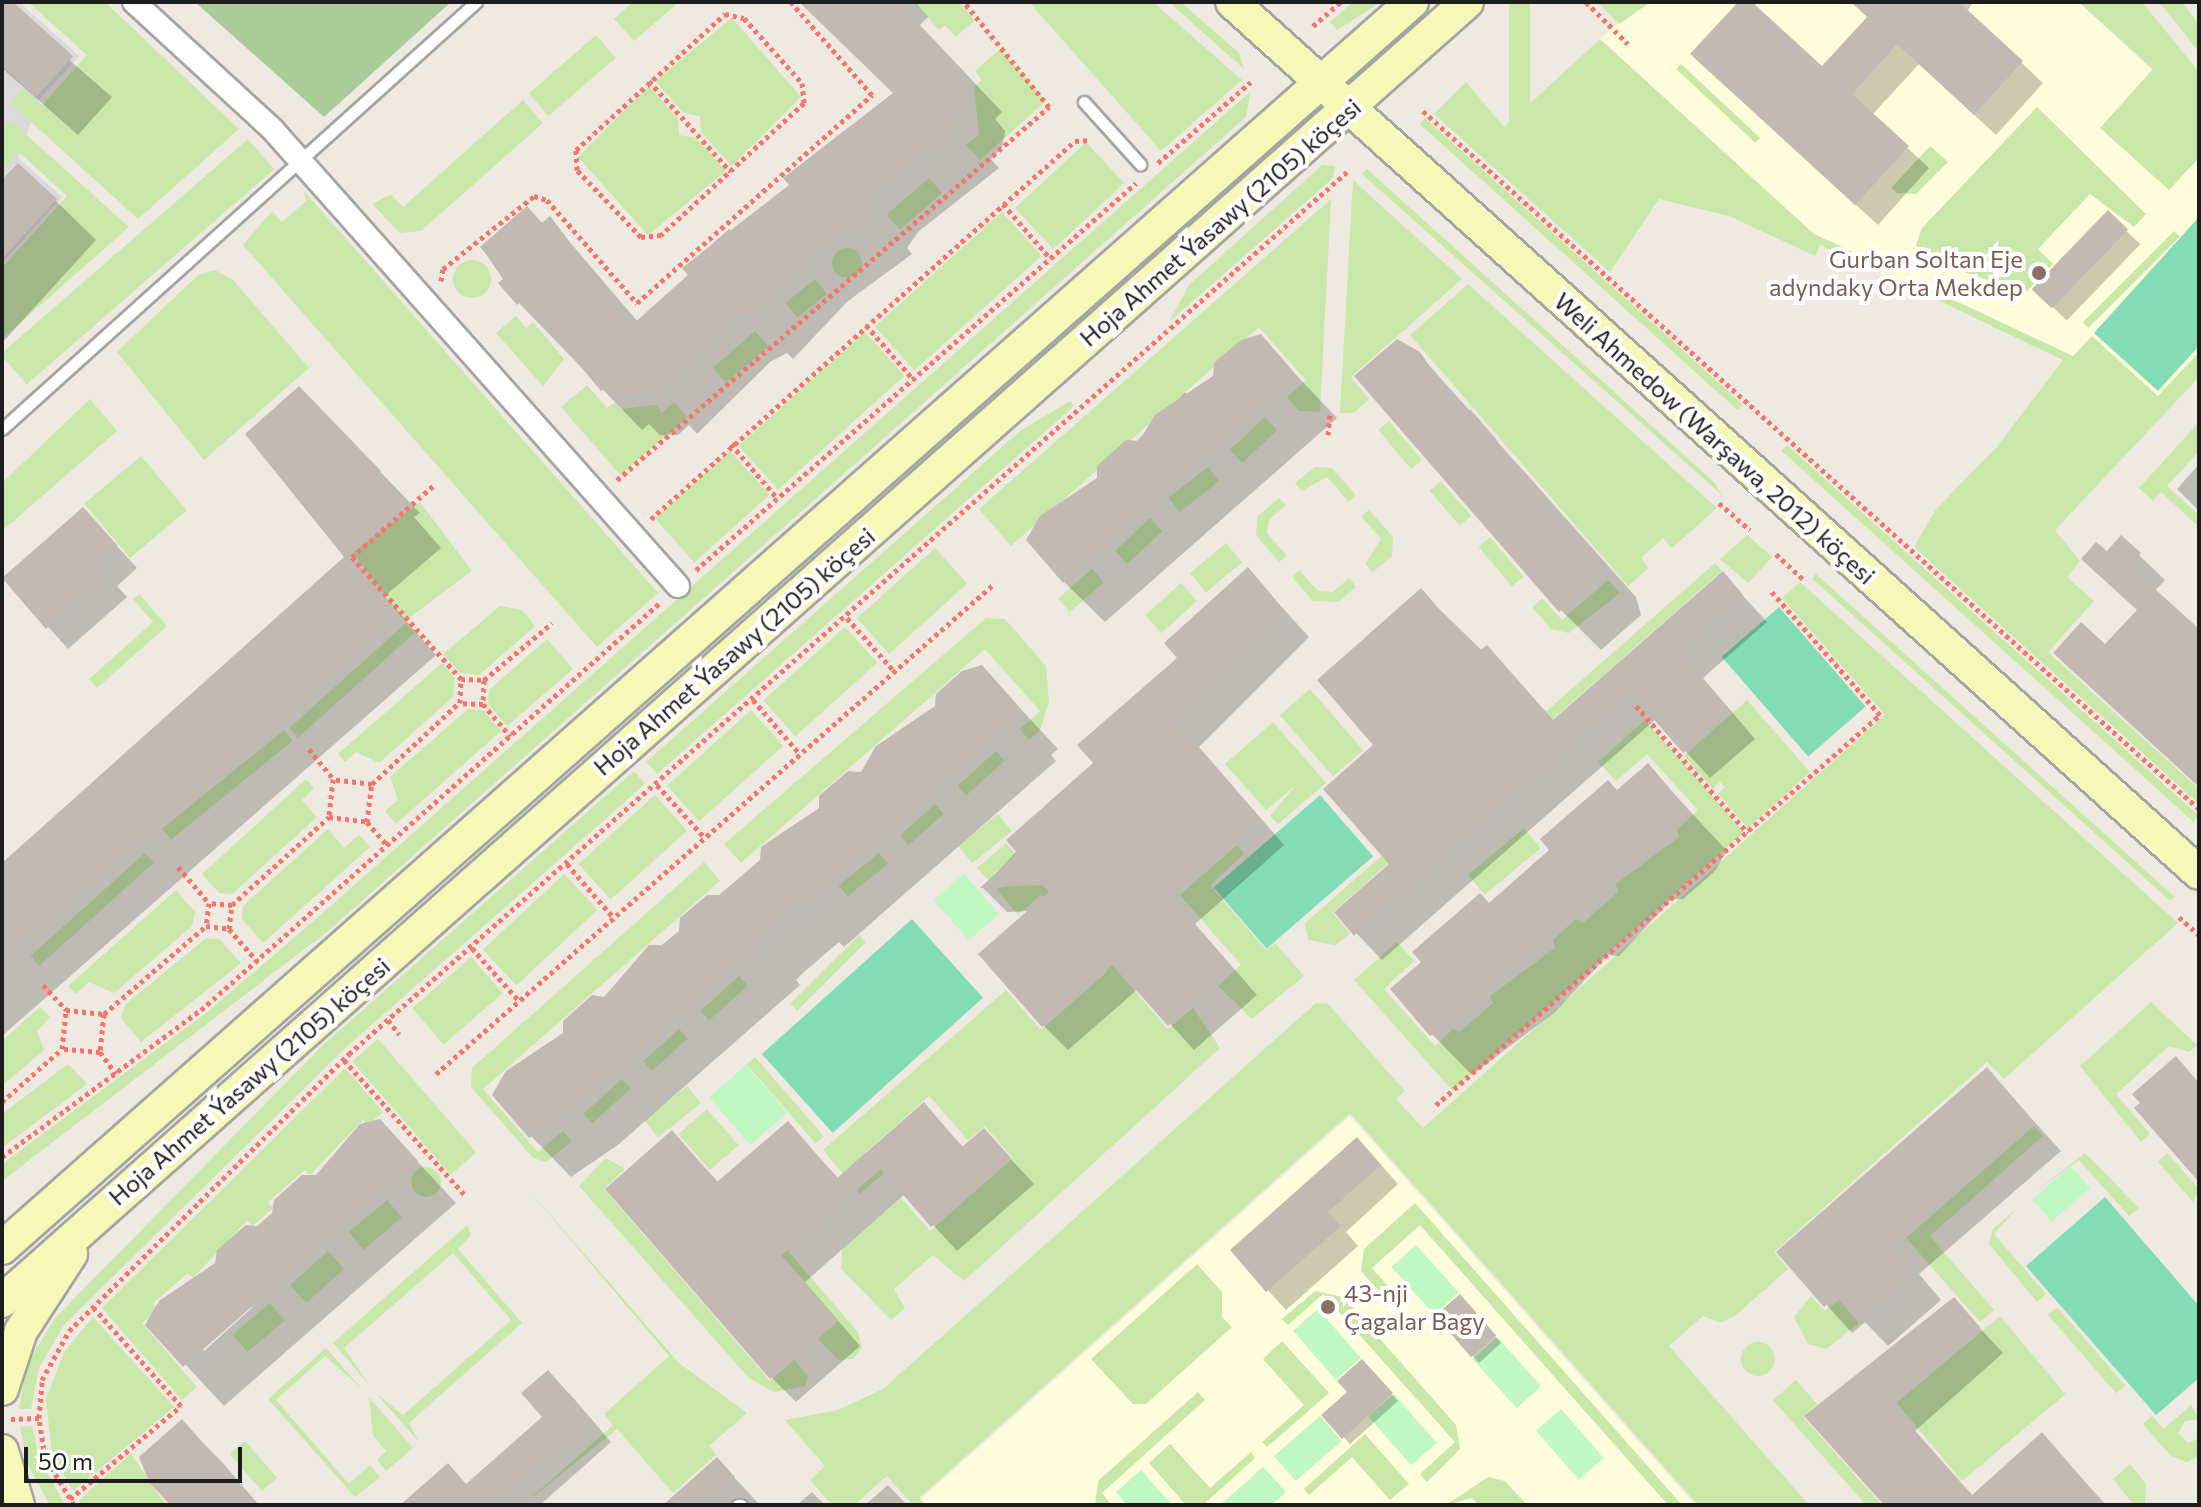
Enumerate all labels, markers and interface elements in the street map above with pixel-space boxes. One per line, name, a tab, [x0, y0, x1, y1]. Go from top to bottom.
street label: Hoja Ahmet Ýasawy (2105) köçesi	[1074, 92, 1366, 352]
place label: Gurban Soltan Eje adyndaky Orta Mekdep	[1769, 245, 2023, 301]
marker: Gurban Soltan Eje adyndaky Orta Mekdep	[2030, 264, 2048, 282]
street label: Weli Ahmedow (Warşawa, 2012) köçesi	[1549, 286, 1881, 590]
street label: Hoja Ahmet Ýasawy (2105) köçesi	[588, 521, 880, 781]
street label: Hoja Ahmet Ýasawy (2105) köçesi	[103, 951, 395, 1211]
place label: 43-nji Çagalar Bagy	[1344, 1279, 1485, 1335]
marker: 43-nji Çagalar Bagy	[1319, 1298, 1337, 1316]
scale bar	[28, 1431, 246, 1481]
text: 50 m	[38, 1446, 93, 1475]

